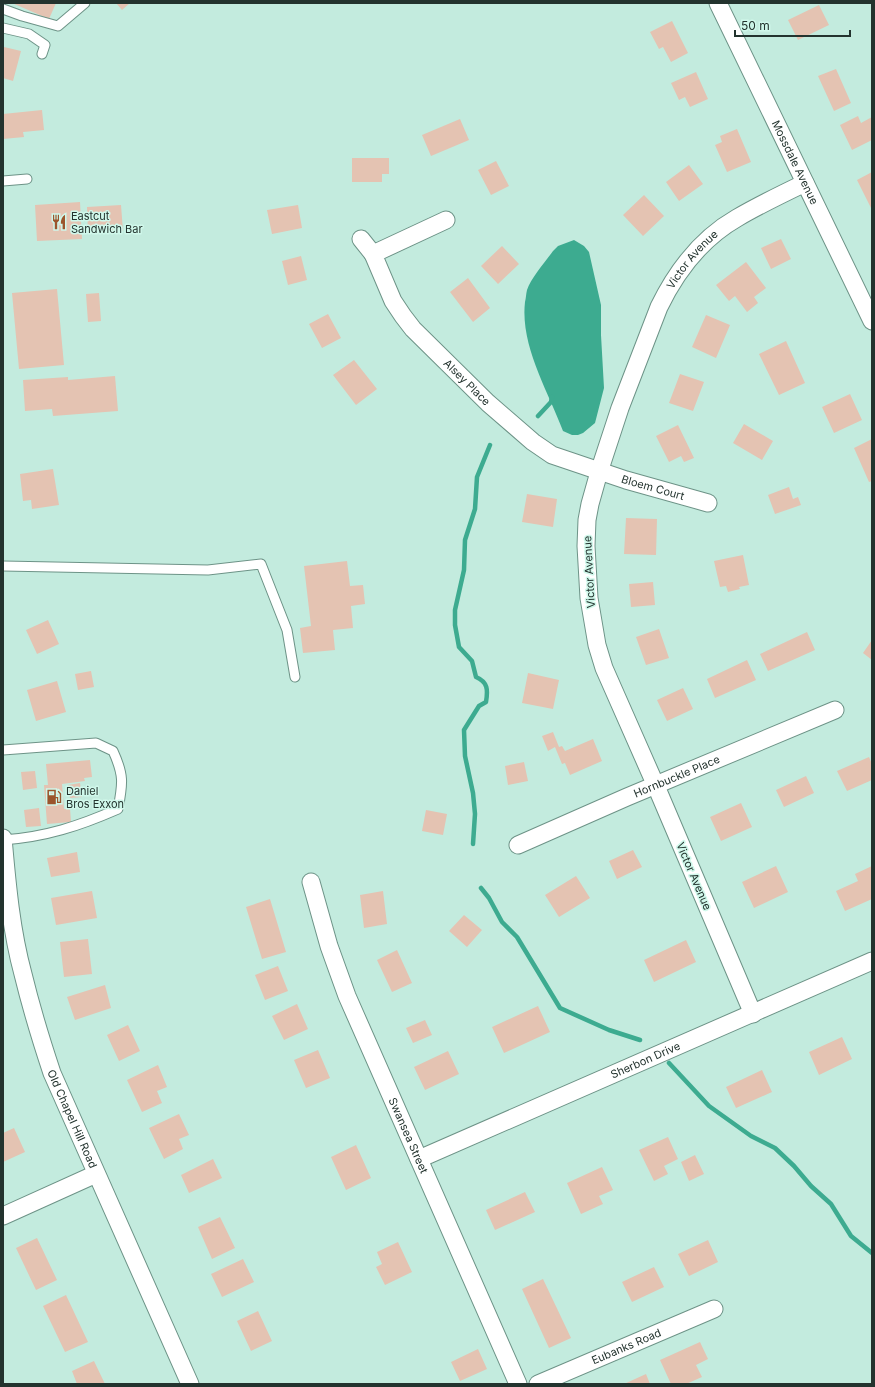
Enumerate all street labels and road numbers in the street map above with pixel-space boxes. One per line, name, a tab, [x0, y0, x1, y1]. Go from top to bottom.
street label: Mossdale Avenue	[769, 118, 821, 207]
street label: Victor Avenue	[663, 227, 721, 291]
street label: Alsey Place	[441, 356, 493, 408]
street label: Bloem Court	[620, 472, 686, 503]
street label: Victor Avenue	[580, 535, 598, 609]
street label: Hornbuckle Place	[632, 752, 722, 800]
street label: Victor Avenue	[673, 840, 715, 912]
street label: Sherbon Drive	[608, 1039, 682, 1081]
street label: Old Chapel Hill Road	[44, 1067, 100, 1170]
street label: Swansea Street	[386, 1095, 431, 1176]
street label: Eubanks Road	[589, 1325, 663, 1367]

